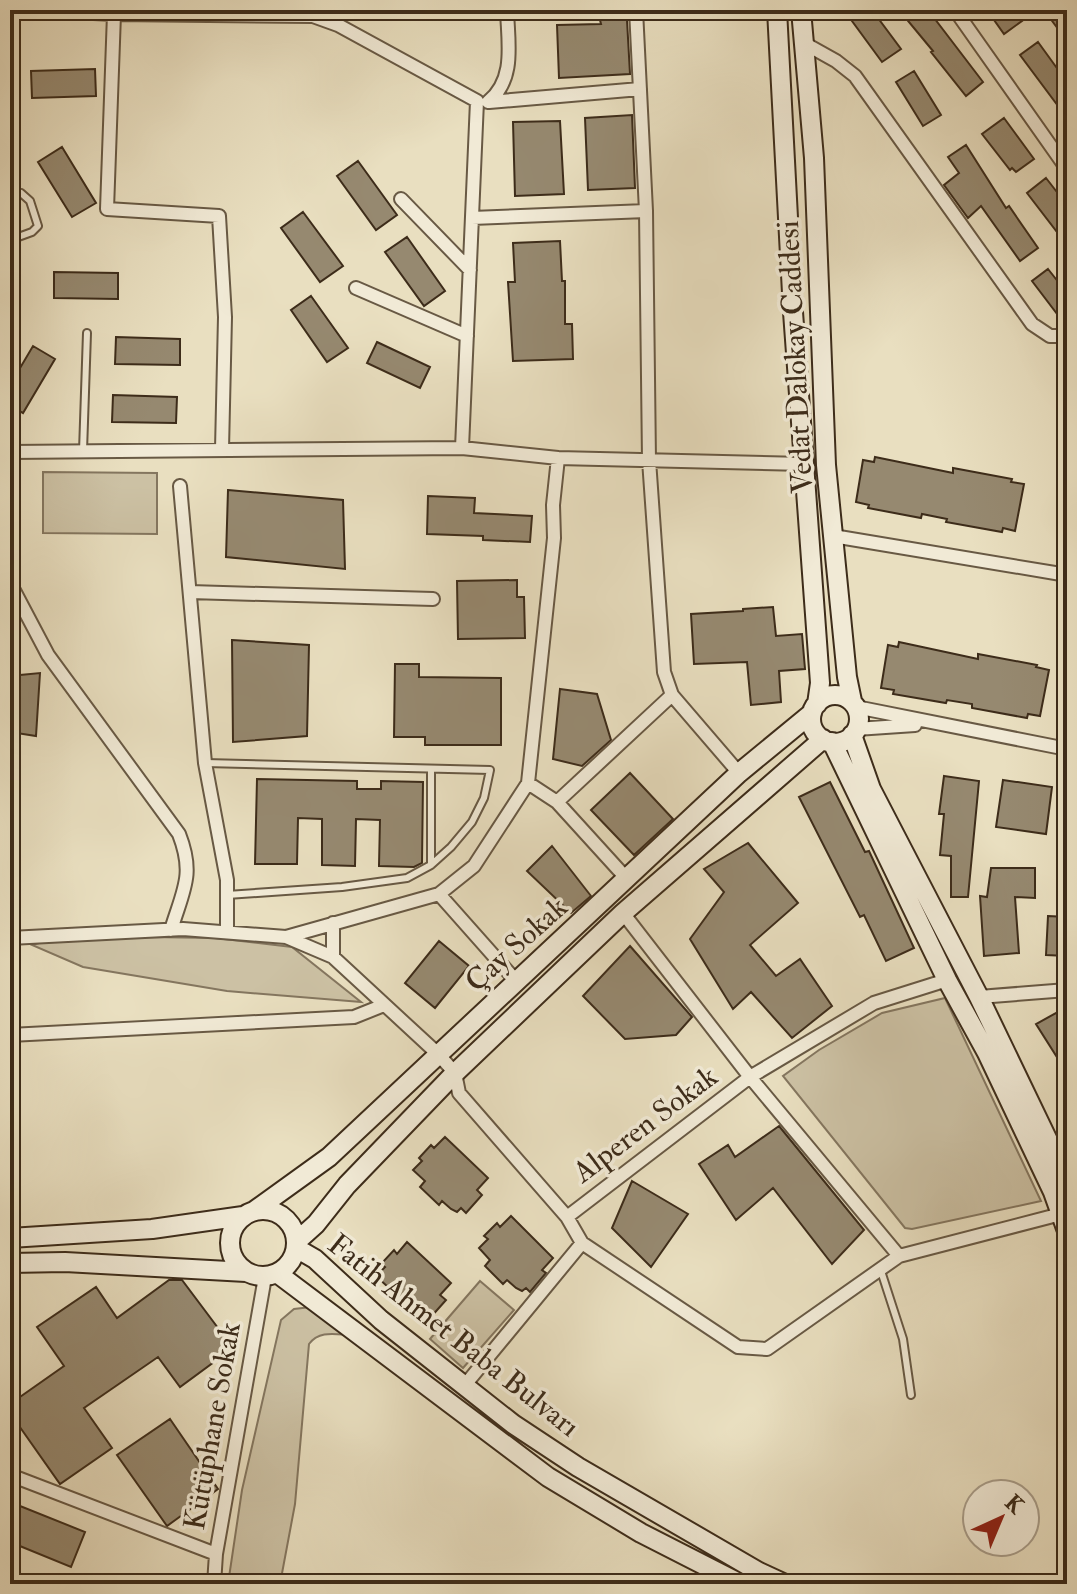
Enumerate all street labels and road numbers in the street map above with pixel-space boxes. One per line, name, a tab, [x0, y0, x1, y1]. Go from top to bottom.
street label: Vedat Dalokay Caddesi	[770, 220, 821, 494]
street label: Çay Sokak	[457, 889, 575, 1000]
street label: Alperen Sokak	[565, 1058, 725, 1191]
street label: Fatih Ahmet Baba Bulvarı	[321, 1226, 587, 1445]
street label: Kütüphane Sokak	[176, 1319, 249, 1533]

